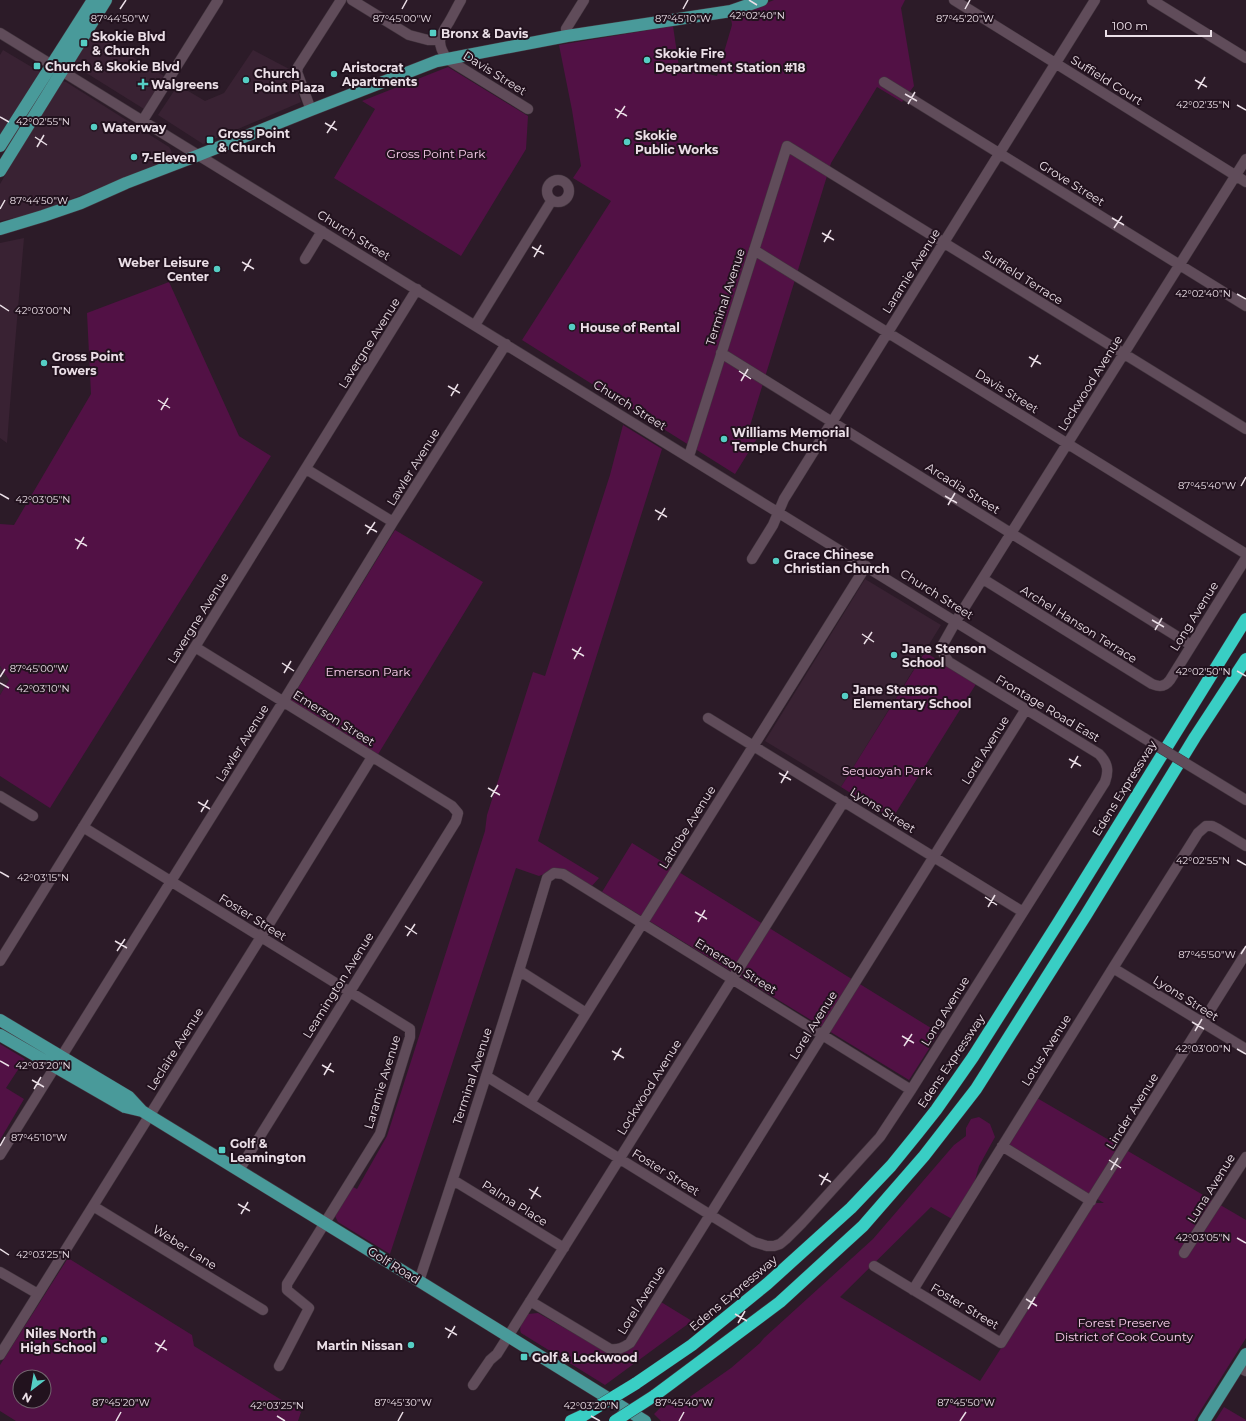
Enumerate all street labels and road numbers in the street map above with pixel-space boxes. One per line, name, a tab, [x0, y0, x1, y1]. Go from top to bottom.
street label: Davis Street	[461, 48, 530, 98]
street label: Suffield Court	[1068, 52, 1146, 108]
street label: Grove Street	[1037, 157, 1108, 209]
street label: Church Street	[315, 207, 394, 264]
street label: Laramie Avenue	[879, 226, 943, 316]
street label: Suffield Terrace	[980, 246, 1066, 308]
street label: Terminal Avenue	[702, 247, 748, 347]
street label: Lavergne Avenue	[335, 295, 403, 391]
street label: Lockwood Avenue	[1054, 332, 1126, 434]
street label: Davis Street	[973, 366, 1042, 416]
street label: Church Street	[591, 377, 670, 434]
street label: Lawler Avenue	[383, 426, 443, 508]
street label: Arcadia Street	[923, 459, 1003, 517]
street label: Church Street	[898, 566, 977, 623]
street label: Lavergne Avenue	[164, 570, 232, 666]
street label: Long Avenue	[1167, 578, 1221, 654]
street label: Archel Hanson Terrace	[1018, 582, 1140, 666]
street label: Frontage Road East	[993, 671, 1103, 745]
street label: Emerson Street	[290, 687, 378, 749]
street label: Lawler Avenue	[212, 702, 272, 784]
street label: Lorel Avenue	[958, 713, 1012, 787]
street label: Edens Expressway	[1088, 737, 1160, 839]
street label: Latrobe Avenue	[655, 783, 719, 871]
street label: Lyons Street	[848, 784, 919, 836]
street label: Foster Street	[216, 890, 290, 944]
street label: Leamington Avenue	[299, 929, 377, 1041]
street label: Emerson Street	[692, 935, 780, 997]
street label: Lyons Street	[1151, 972, 1222, 1024]
street label: Long Avenue	[918, 973, 972, 1049]
street label: Lorel Avenue	[786, 988, 840, 1062]
street label: Leclaire Avenue	[144, 1005, 206, 1093]
street label: Edens Expressway	[914, 1011, 988, 1111]
street label: Lotus Avenue	[1018, 1011, 1074, 1089]
street label: Terminal Avenue	[449, 1026, 495, 1126]
street label: Laramie Avenue	[361, 1033, 403, 1131]
street label: Lockwood Avenue	[613, 1036, 685, 1138]
street label: Linder Avenue	[1103, 1070, 1161, 1152]
street label: Foster Street	[629, 1145, 703, 1199]
street label: Luna Avenue	[1184, 1151, 1238, 1225]
street label: Palma Place	[479, 1177, 551, 1229]
street label: Weber Lane	[150, 1221, 220, 1273]
street label: Golf Road	[365, 1243, 423, 1287]
street label: Edens Expressway	[686, 1252, 780, 1334]
street label: Lorel Avenue	[614, 1263, 668, 1337]
street label: Foster Street	[928, 1280, 1002, 1332]

